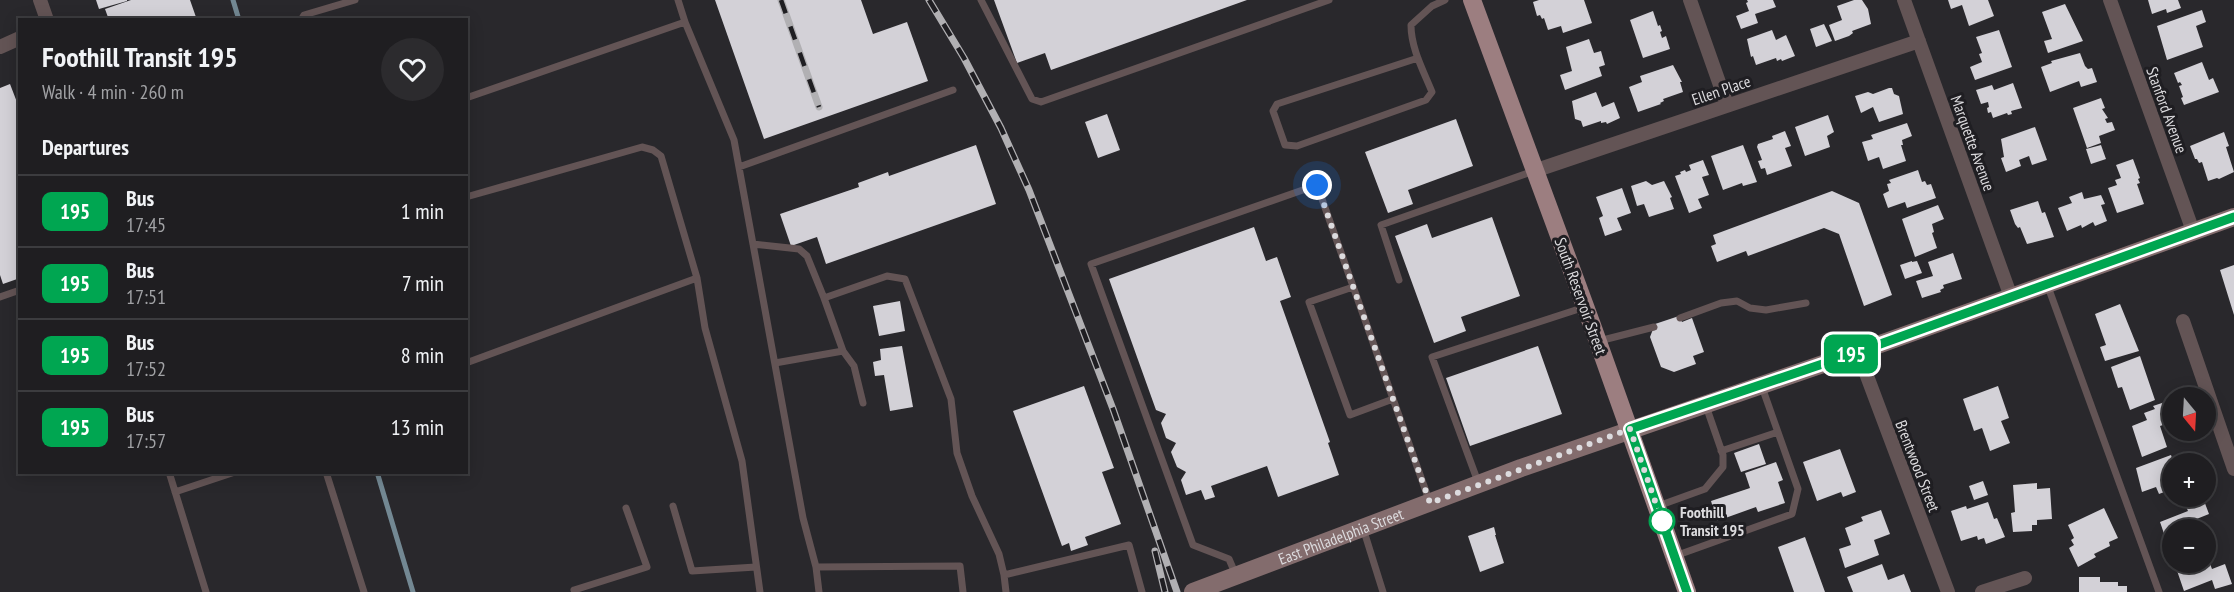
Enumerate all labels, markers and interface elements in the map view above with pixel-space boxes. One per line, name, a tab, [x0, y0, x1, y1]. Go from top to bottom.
text: Foothill Transit 195	[42, 38, 238, 75]
button: heart	[381, 38, 444, 101]
street label: Stanford Avenue	[2142, 64, 2192, 156]
street label: Ellen Place	[1689, 71, 1753, 109]
text: Walk · 4 min · 260 m	[42, 79, 184, 105]
street label: Marquette Avenue	[1946, 93, 2000, 193]
text: Departures	[42, 133, 129, 161]
your location	[1302, 170, 1332, 200]
text: Bus	[126, 184, 154, 212]
text: 1 min	[401, 197, 444, 225]
text: 195	[60, 198, 90, 225]
text: 17:45	[126, 212, 166, 238]
street label: South Reservoir Street	[1551, 235, 1612, 358]
text: Bus	[126, 256, 154, 284]
text: 7 min	[402, 269, 444, 297]
text: 195	[60, 270, 90, 297]
text: 17:51	[126, 284, 166, 310]
text: Bus	[126, 328, 154, 356]
line badge: 195	[1816, 334, 1886, 374]
text: 8 min	[401, 341, 444, 369]
text: 195	[1836, 341, 1866, 368]
text: 195	[60, 342, 90, 369]
text: 17:52	[126, 356, 166, 382]
north arrow	[2162, 387, 2216, 441]
map controls	[2162, 387, 2216, 573]
text: Bus	[126, 400, 154, 428]
text: 13 min	[391, 413, 444, 441]
text: 195	[60, 414, 90, 441]
street label: Brentwood Street	[1891, 417, 1945, 515]
text: 17:57	[126, 428, 166, 454]
button: +	[2162, 453, 2216, 507]
place label: Foothill Transit 195	[1680, 502, 1745, 540]
street label: East Philadelphia Street	[1275, 503, 1407, 569]
marker: Foothill Transit 195	[1649, 508, 1675, 534]
button: −	[2162, 519, 2216, 573]

